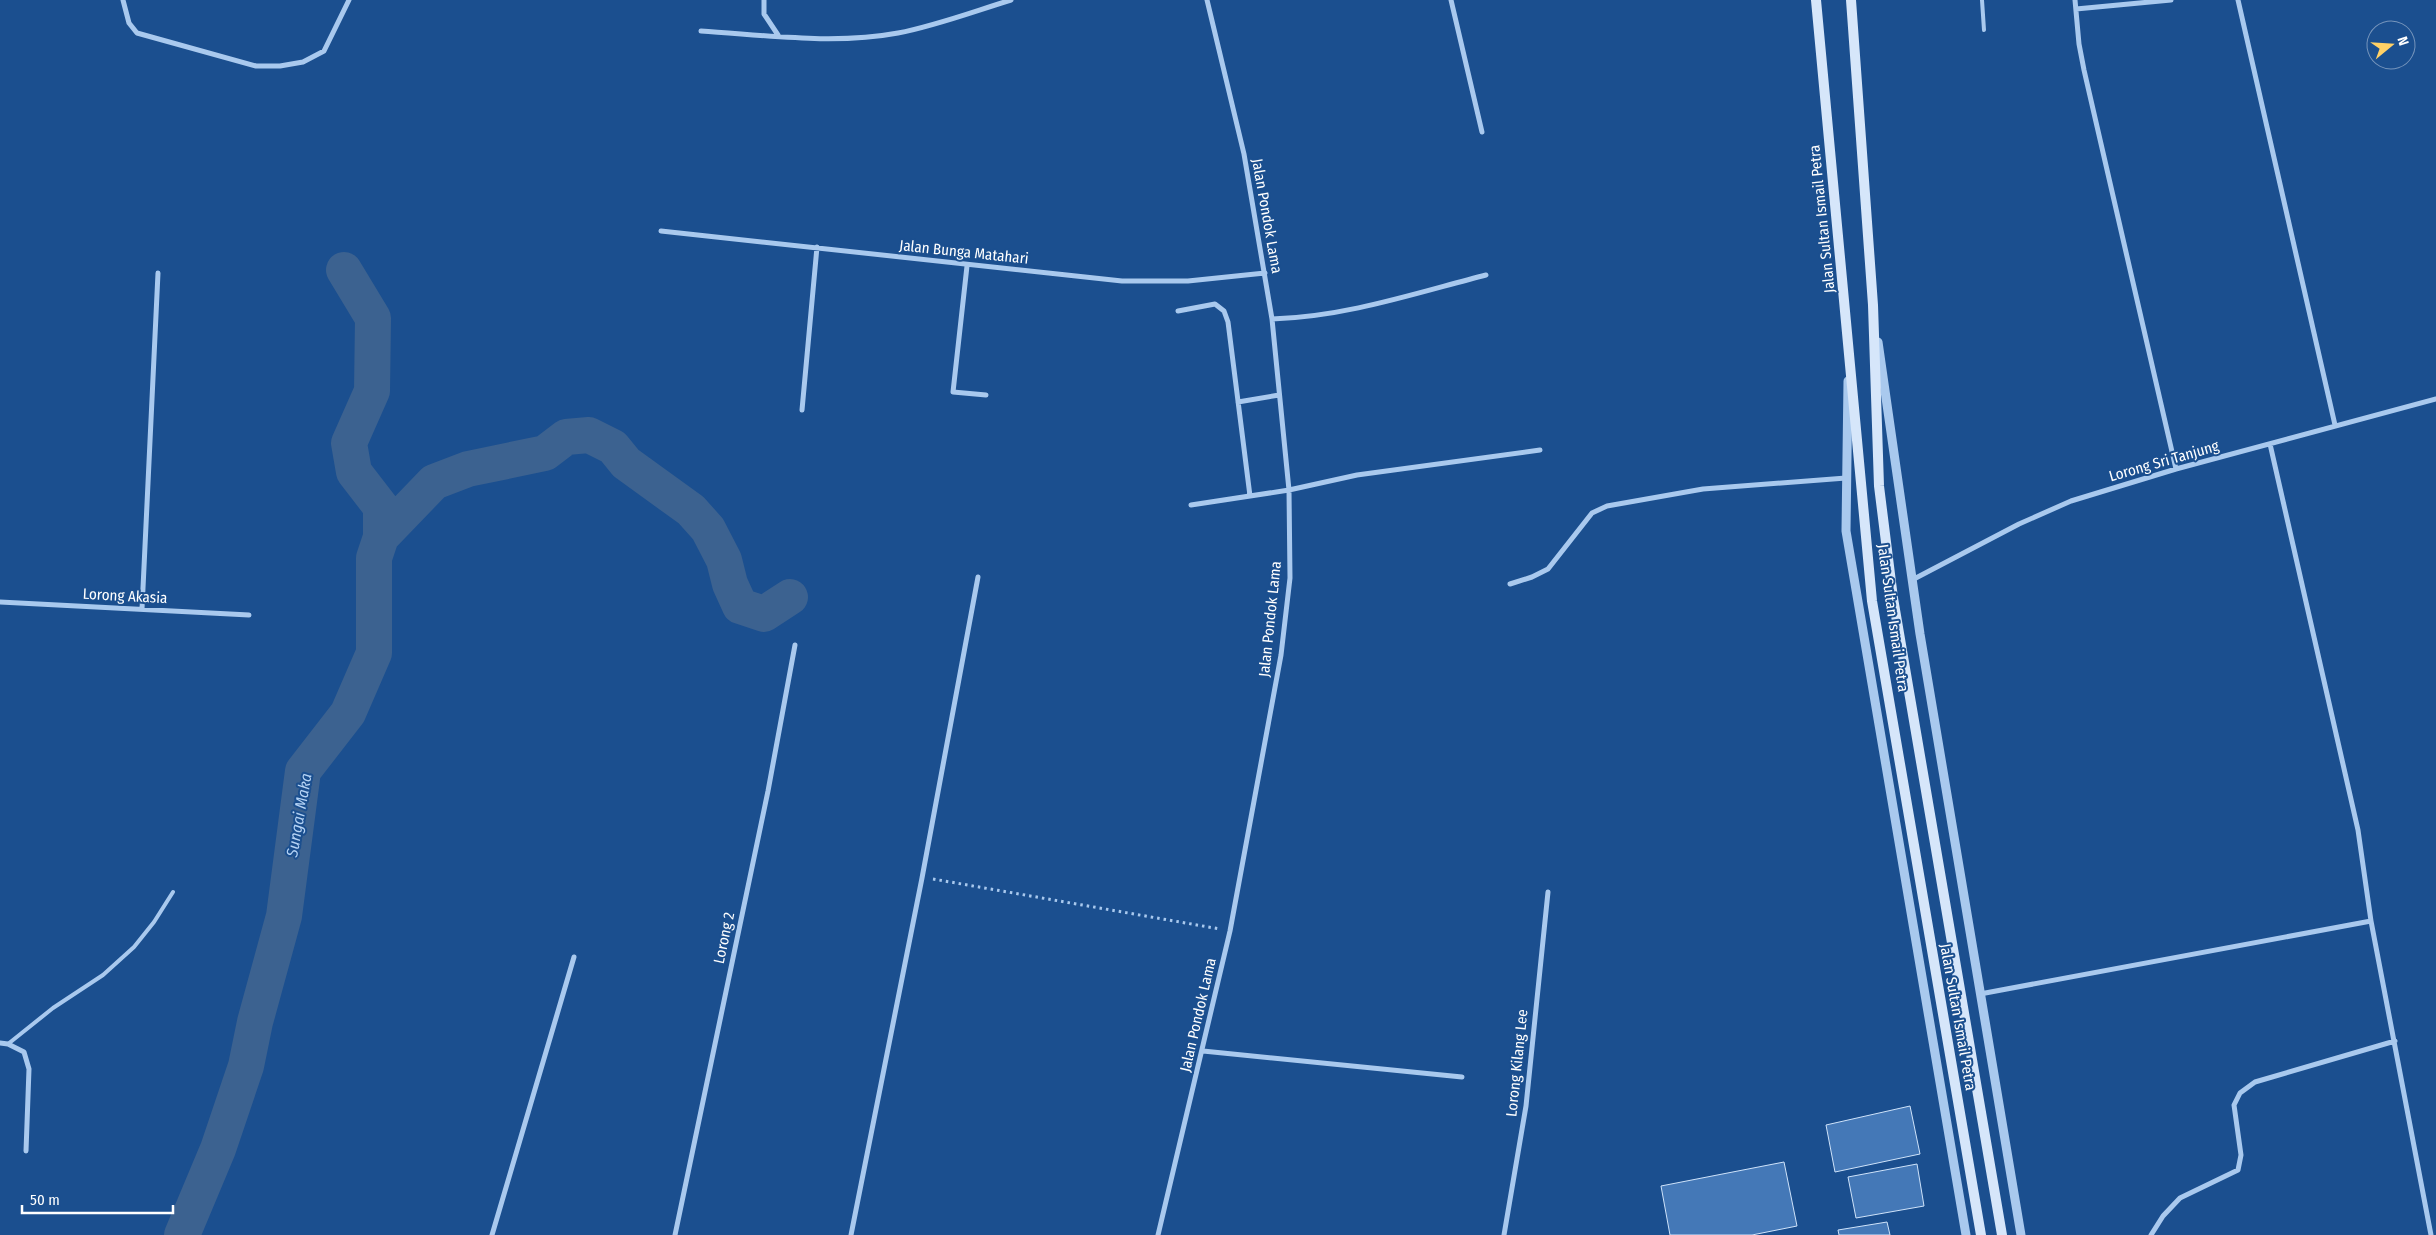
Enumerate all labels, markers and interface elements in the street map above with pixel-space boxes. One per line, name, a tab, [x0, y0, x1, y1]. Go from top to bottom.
north arrow	[2366, 20, 2416, 70]
text: N	[2394, 35, 2412, 48]
street label: Jalan Sultan Ismail Petra	[1805, 144, 1839, 294]
street label: Jalan Pondok Lama	[1248, 157, 1286, 275]
street label: Jalan Bunga Matahari	[898, 236, 1030, 268]
street label: Lorong Sri Tanjung	[2107, 437, 2221, 485]
street label: Jalan Sultan Ismail Petra	[1874, 543, 1912, 693]
street label: Jalan Pondok Lama	[1255, 560, 1285, 678]
street label: Lorong Akasia	[82, 585, 168, 607]
water label: Sungai Maka	[282, 772, 316, 859]
street label: Lorong 2	[710, 910, 738, 965]
street label: Jalan Sultan Ismail Petra	[1936, 942, 1980, 1092]
street label: Jalan Pondok Lama	[1176, 956, 1220, 1074]
street label: Lorong Kilang Lee	[1502, 1008, 1532, 1118]
scale bar	[22, 1182, 174, 1214]
text: 50 m	[30, 1191, 60, 1209]

